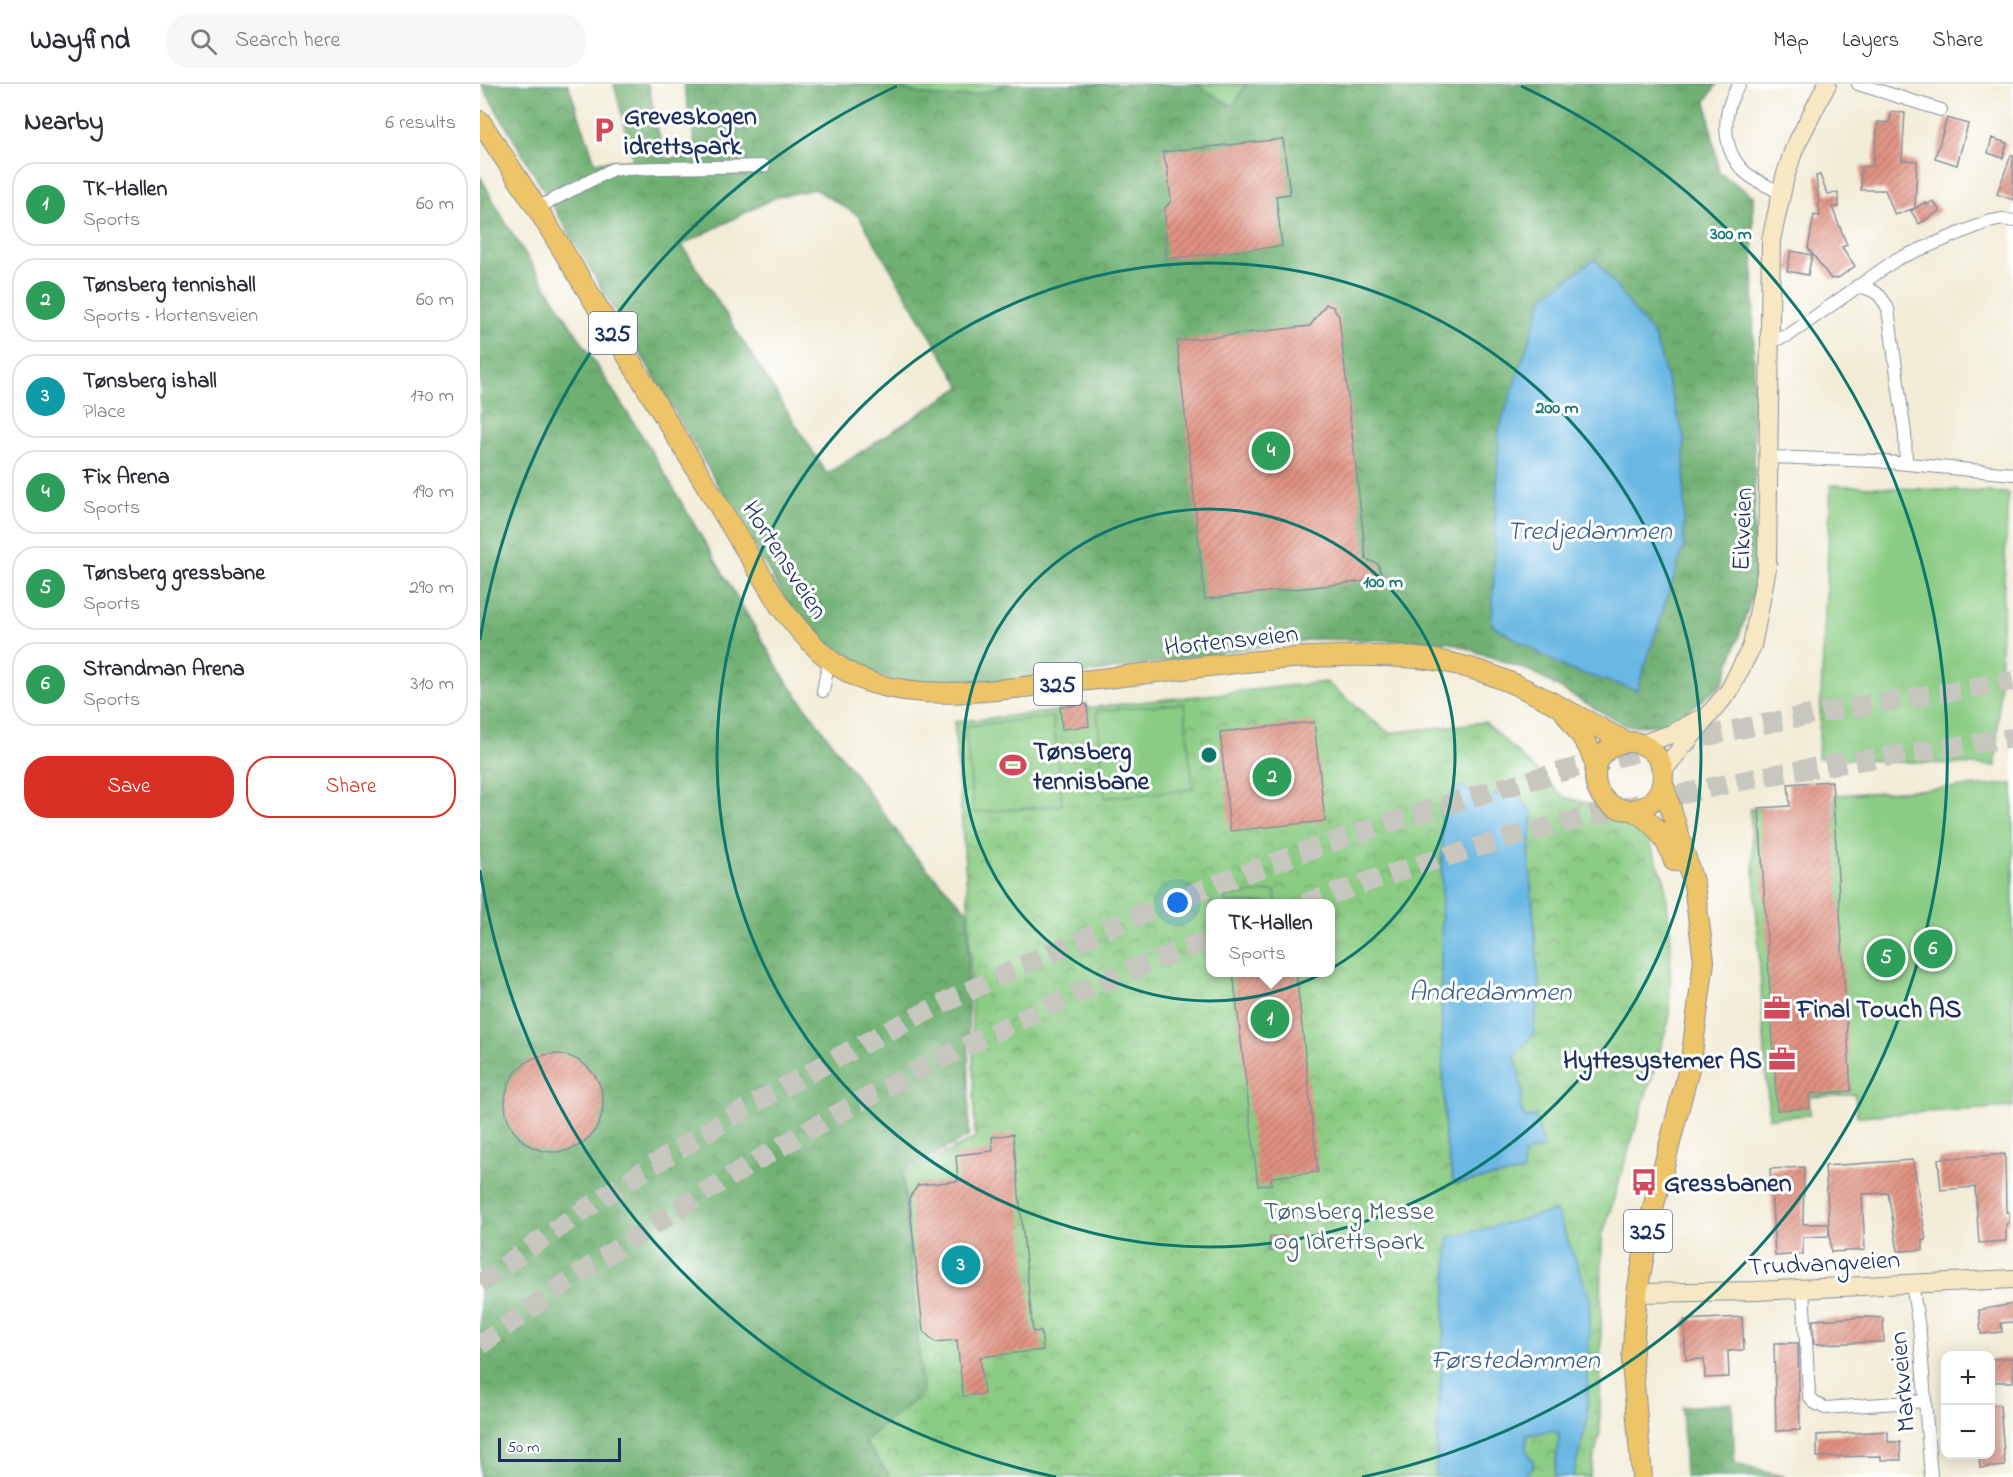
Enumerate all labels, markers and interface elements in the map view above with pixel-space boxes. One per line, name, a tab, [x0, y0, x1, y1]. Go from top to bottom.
search box	[166, 14, 586, 68]
text: Wayfind	[30, 21, 130, 62]
icon: search	[187, 25, 220, 58]
text: Search here	[235, 25, 340, 57]
text: Map	[1773, 26, 1809, 56]
text: Layers	[1842, 26, 1899, 56]
text: Share	[1932, 26, 1983, 56]
place label: Greveskogen idrettspark	[624, 99, 757, 167]
text: Nearby	[24, 104, 103, 142]
text: 6 results	[385, 109, 456, 138]
parking icon: Greveskogen idrettspark	[589, 115, 619, 145]
text: TK-Hallen	[83, 174, 167, 206]
text: 1	[42, 190, 49, 219]
text: 60 m	[416, 190, 454, 219]
text: Sports	[83, 206, 140, 235]
text: 300 m	[1709, 222, 1752, 248]
text: Tønsberg tennishall	[83, 270, 256, 302]
text: 2	[41, 286, 50, 315]
text: 60 m	[416, 286, 454, 315]
text: Sports · Hortensveien	[83, 302, 258, 331]
road number: 325	[589, 312, 637, 354]
text: Tønsberg ishall	[83, 366, 217, 398]
text: 3	[41, 382, 50, 411]
text: 170 m	[410, 382, 454, 411]
text: 200 m	[1535, 396, 1579, 422]
text: Place	[83, 398, 125, 427]
pin: 4	[1252, 428, 1290, 473]
text: Fix Arena	[83, 462, 170, 494]
text: 4	[41, 478, 50, 507]
text: 190 m	[412, 478, 454, 507]
street label: Eikveien	[1724, 487, 1764, 571]
text: Sports	[83, 494, 140, 523]
street label: Hortensveien	[731, 494, 836, 627]
water label: Tredjedammen	[1506, 513, 1673, 552]
text: Tønsberg gressbane	[83, 558, 265, 590]
text: 100 m	[1363, 570, 1403, 596]
text: 5	[40, 574, 51, 603]
text: 290 m	[409, 574, 454, 603]
text: Sports	[83, 590, 140, 619]
street label: Hortensveien	[1162, 616, 1300, 668]
text: Strandman Arena	[83, 654, 245, 686]
road number: 325	[1034, 663, 1082, 705]
text: 6	[41, 670, 50, 699]
text: 310 m	[410, 670, 454, 699]
text: Sports	[83, 686, 140, 715]
place label: Tønsberg tennisbane	[1032, 734, 1151, 802]
centre of rings	[1199, 745, 1219, 765]
sports icon: Tønsberg tennisbane	[998, 750, 1028, 780]
pin: 2	[1252, 754, 1292, 800]
button: Save	[24, 756, 234, 818]
button: Share	[246, 756, 456, 818]
your location	[1163, 888, 1192, 917]
popup	[1206, 899, 1335, 977]
text: TK-Hallen	[1228, 908, 1313, 940]
pin: 6	[1914, 926, 1952, 972]
pin: 5	[1866, 936, 1906, 980]
text: Sports	[1228, 940, 1286, 969]
water label: Andredammen	[1409, 974, 1572, 1013]
place label: Final Touch AS	[1795, 992, 1962, 1030]
office icon: Final Touch AS	[1762, 993, 1792, 1023]
pin: 1	[1250, 996, 1290, 1042]
place label: Hyttesystemer AS	[1563, 1043, 1762, 1081]
office icon: Hyttesystemer AS	[1767, 1044, 1797, 1074]
place label: Gressbanen	[1664, 1166, 1792, 1204]
bus stop icon: Gressbanen	[1629, 1167, 1659, 1197]
park label: Tønsberg Messe og Idrettspark	[1264, 1194, 1435, 1262]
road number: 325	[1624, 1210, 1672, 1252]
pin: 3	[942, 1242, 980, 1288]
street label: Trudvangveien	[1747, 1242, 1901, 1288]
street label: Markveien	[1881, 1330, 1927, 1434]
water label: Førstedammen	[1430, 1342, 1600, 1381]
map controls	[1941, 1351, 1995, 1459]
button: +	[1941, 1351, 1995, 1405]
button: −	[1941, 1405, 1995, 1459]
scale bar	[498, 1435, 621, 1462]
text: 50 m	[507, 1436, 539, 1460]

